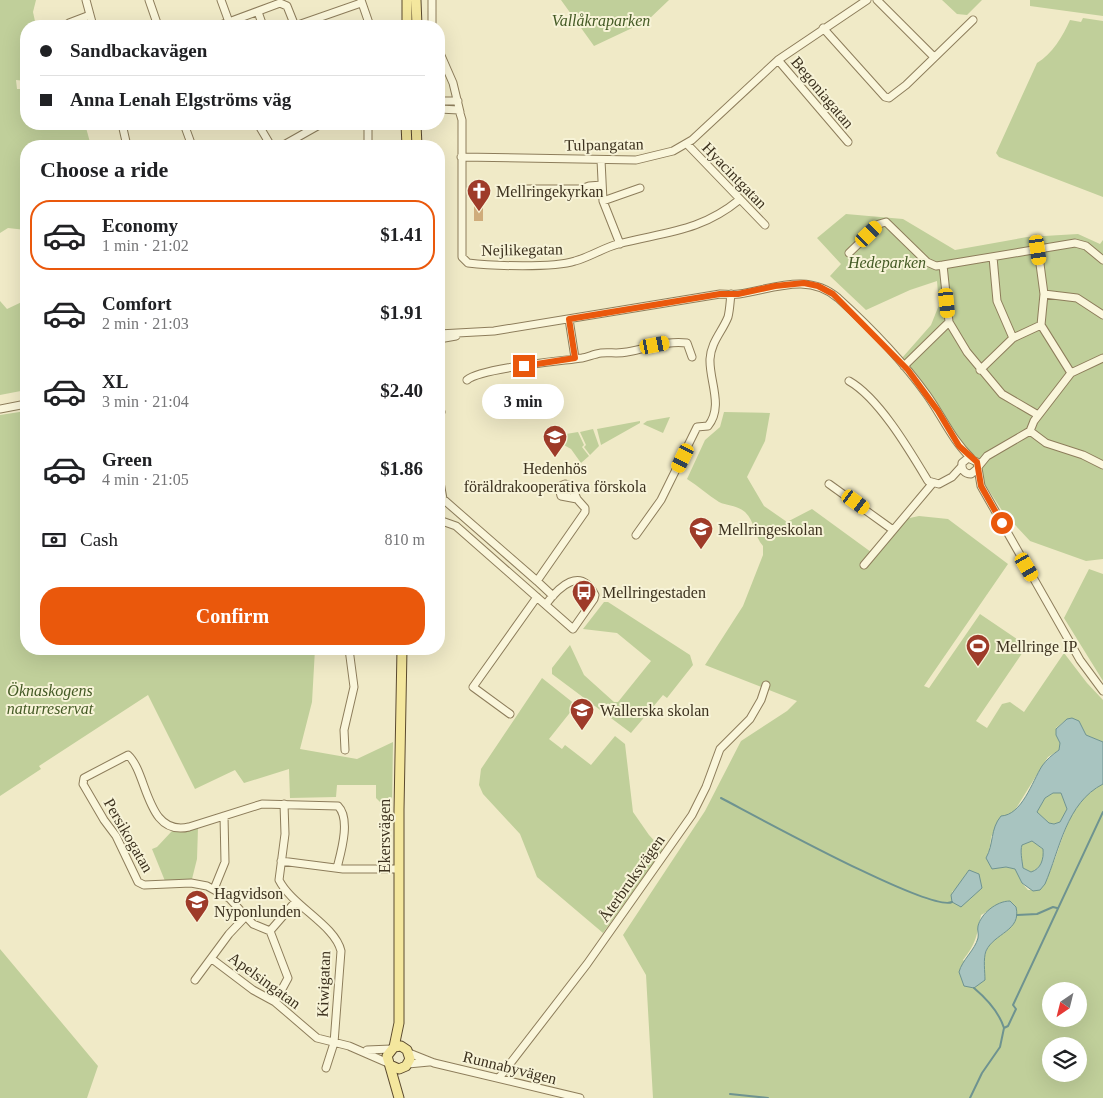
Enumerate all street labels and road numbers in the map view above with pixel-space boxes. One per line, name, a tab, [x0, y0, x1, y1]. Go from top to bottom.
street label: Begoniagatan	[787, 53, 857, 132]
street label: Tulpangatan	[564, 135, 644, 155]
street label: Hyacintgatan	[698, 139, 770, 213]
street label: Nejlikegatan	[481, 240, 563, 260]
street label: Persikogatan	[100, 795, 157, 876]
street label: Ekersvägen	[376, 799, 394, 873]
street label: Återbruksvägen	[595, 832, 668, 926]
street label: Apelsingatan	[225, 949, 304, 1013]
street label: Kiwigatan	[314, 950, 334, 1018]
street label: Runnabyvägen	[461, 1048, 559, 1088]

